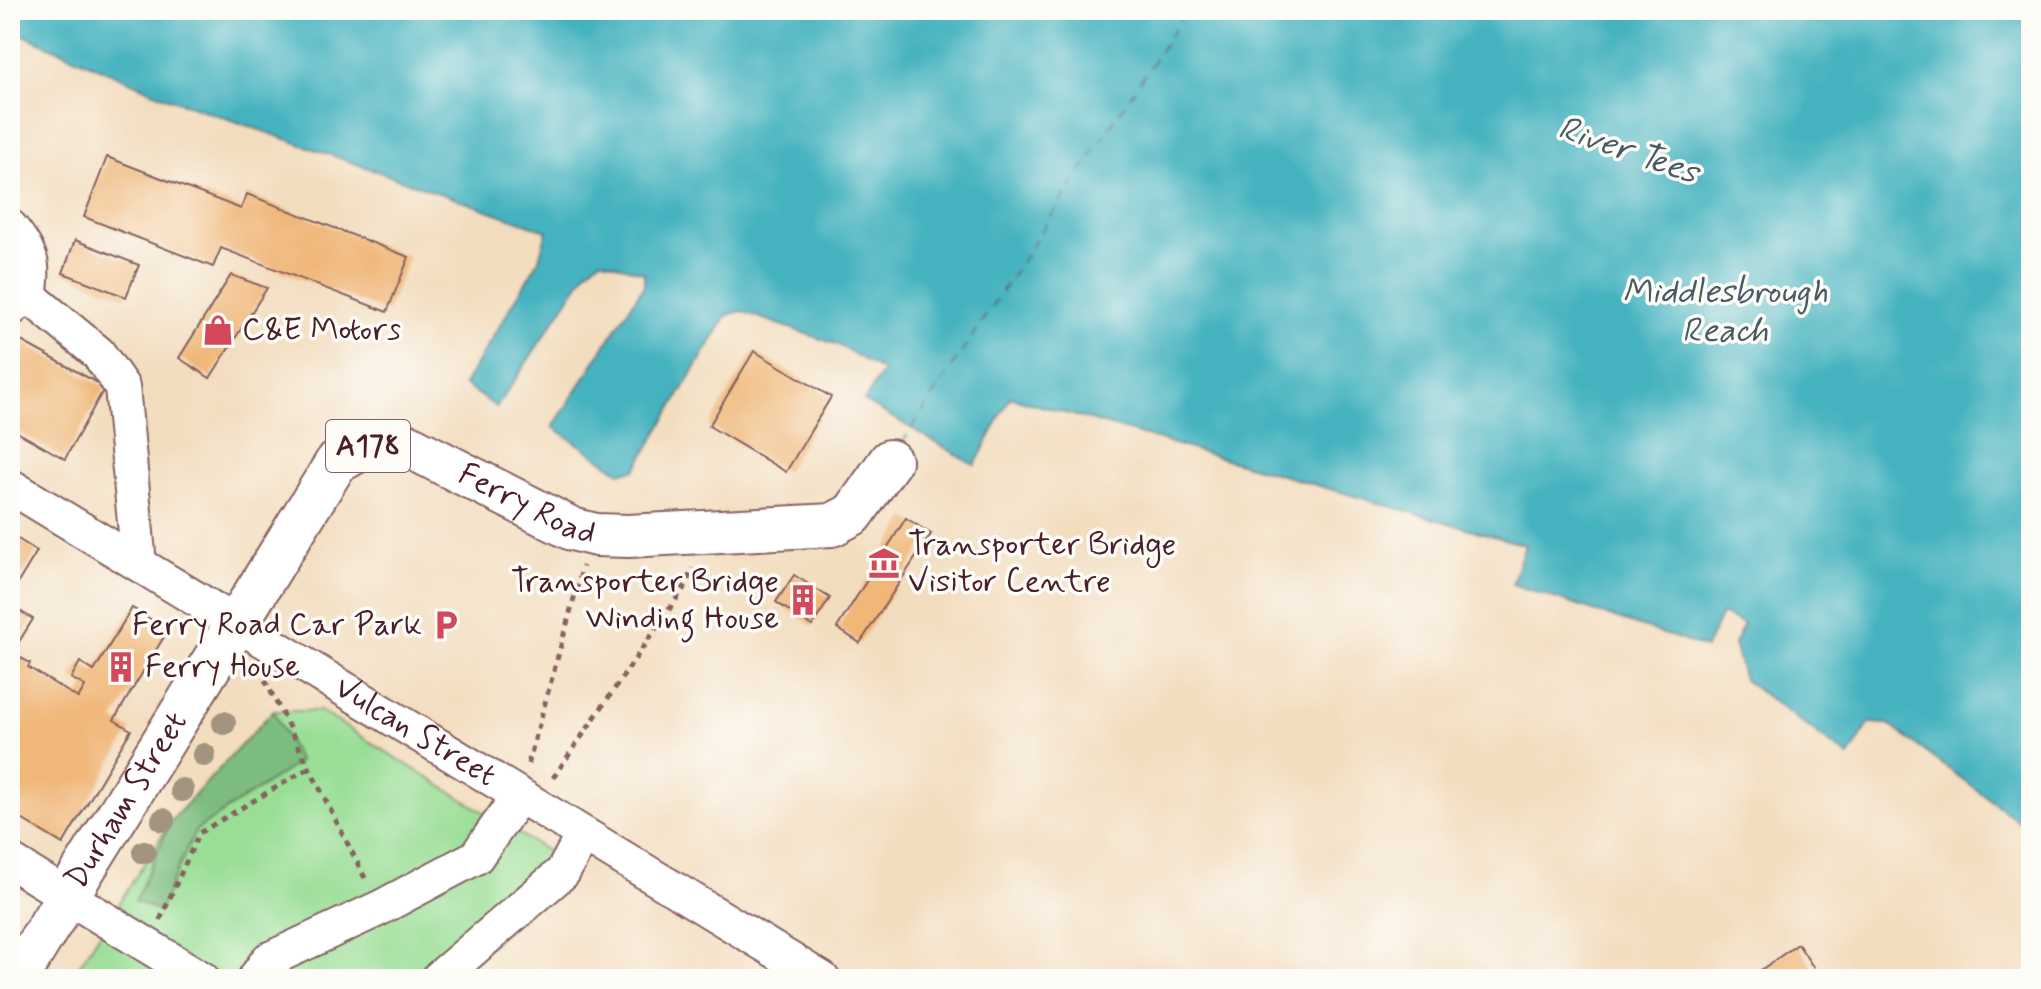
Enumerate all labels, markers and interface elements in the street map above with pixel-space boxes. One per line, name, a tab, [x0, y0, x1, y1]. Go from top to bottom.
water label: River Tees	[1552, 106, 1707, 197]
water label: Middlesbrough Reach	[1622, 270, 1828, 354]
place label: C&E Motors	[242, 309, 401, 351]
shop icon: C&E Motors	[201, 313, 235, 347]
road number: A178	[326, 420, 410, 472]
street label: Ferry Road	[451, 454, 600, 555]
place label: Transporter Bridge Visitor Centre	[908, 524, 1176, 603]
museum icon: Transporter Bridge Visitor Centre	[867, 546, 901, 580]
place label: Transporter Bridge Winding House	[511, 561, 779, 643]
building icon: Transporter Bridge Winding House	[786, 583, 820, 617]
place label: Ferry Road Car Park	[132, 604, 422, 646]
parking icon: Ferry Road Car Park	[429, 608, 463, 642]
place label: Ferry House	[145, 646, 300, 688]
building icon: Ferry House	[104, 650, 138, 684]
street label: Vulcan Street	[327, 667, 504, 797]
street label: Durham Street	[56, 704, 198, 897]

